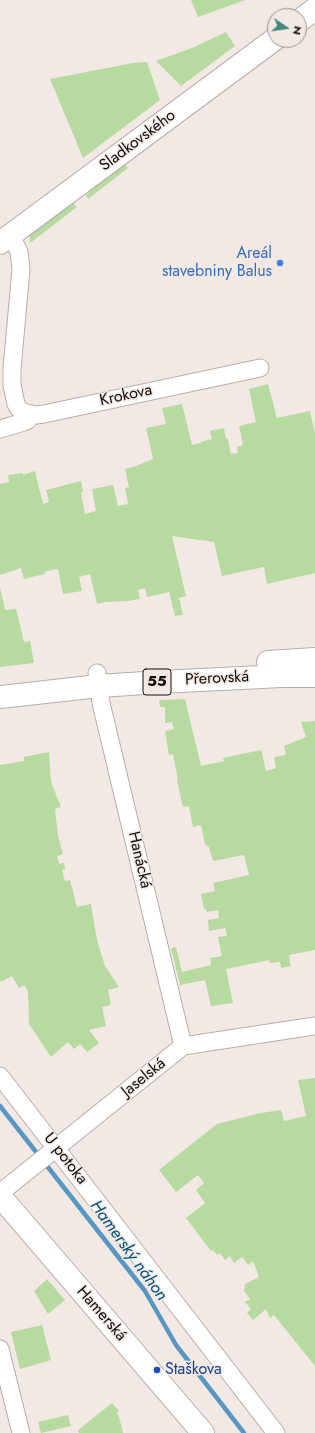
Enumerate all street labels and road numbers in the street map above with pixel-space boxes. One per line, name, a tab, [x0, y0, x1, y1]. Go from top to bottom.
street label: Sladkovského	[96, 106, 180, 176]
street label: Krokova	[98, 381, 154, 411]
street label: Přerovská	[185, 668, 249, 690]
road number: 55	[143, 669, 171, 695]
street label: Hanácká	[123, 830, 155, 890]
street label: Jaselská	[118, 1054, 170, 1102]
street label: U potoka	[39, 1129, 91, 1189]
street label: Hamerská	[72, 1283, 130, 1345]

